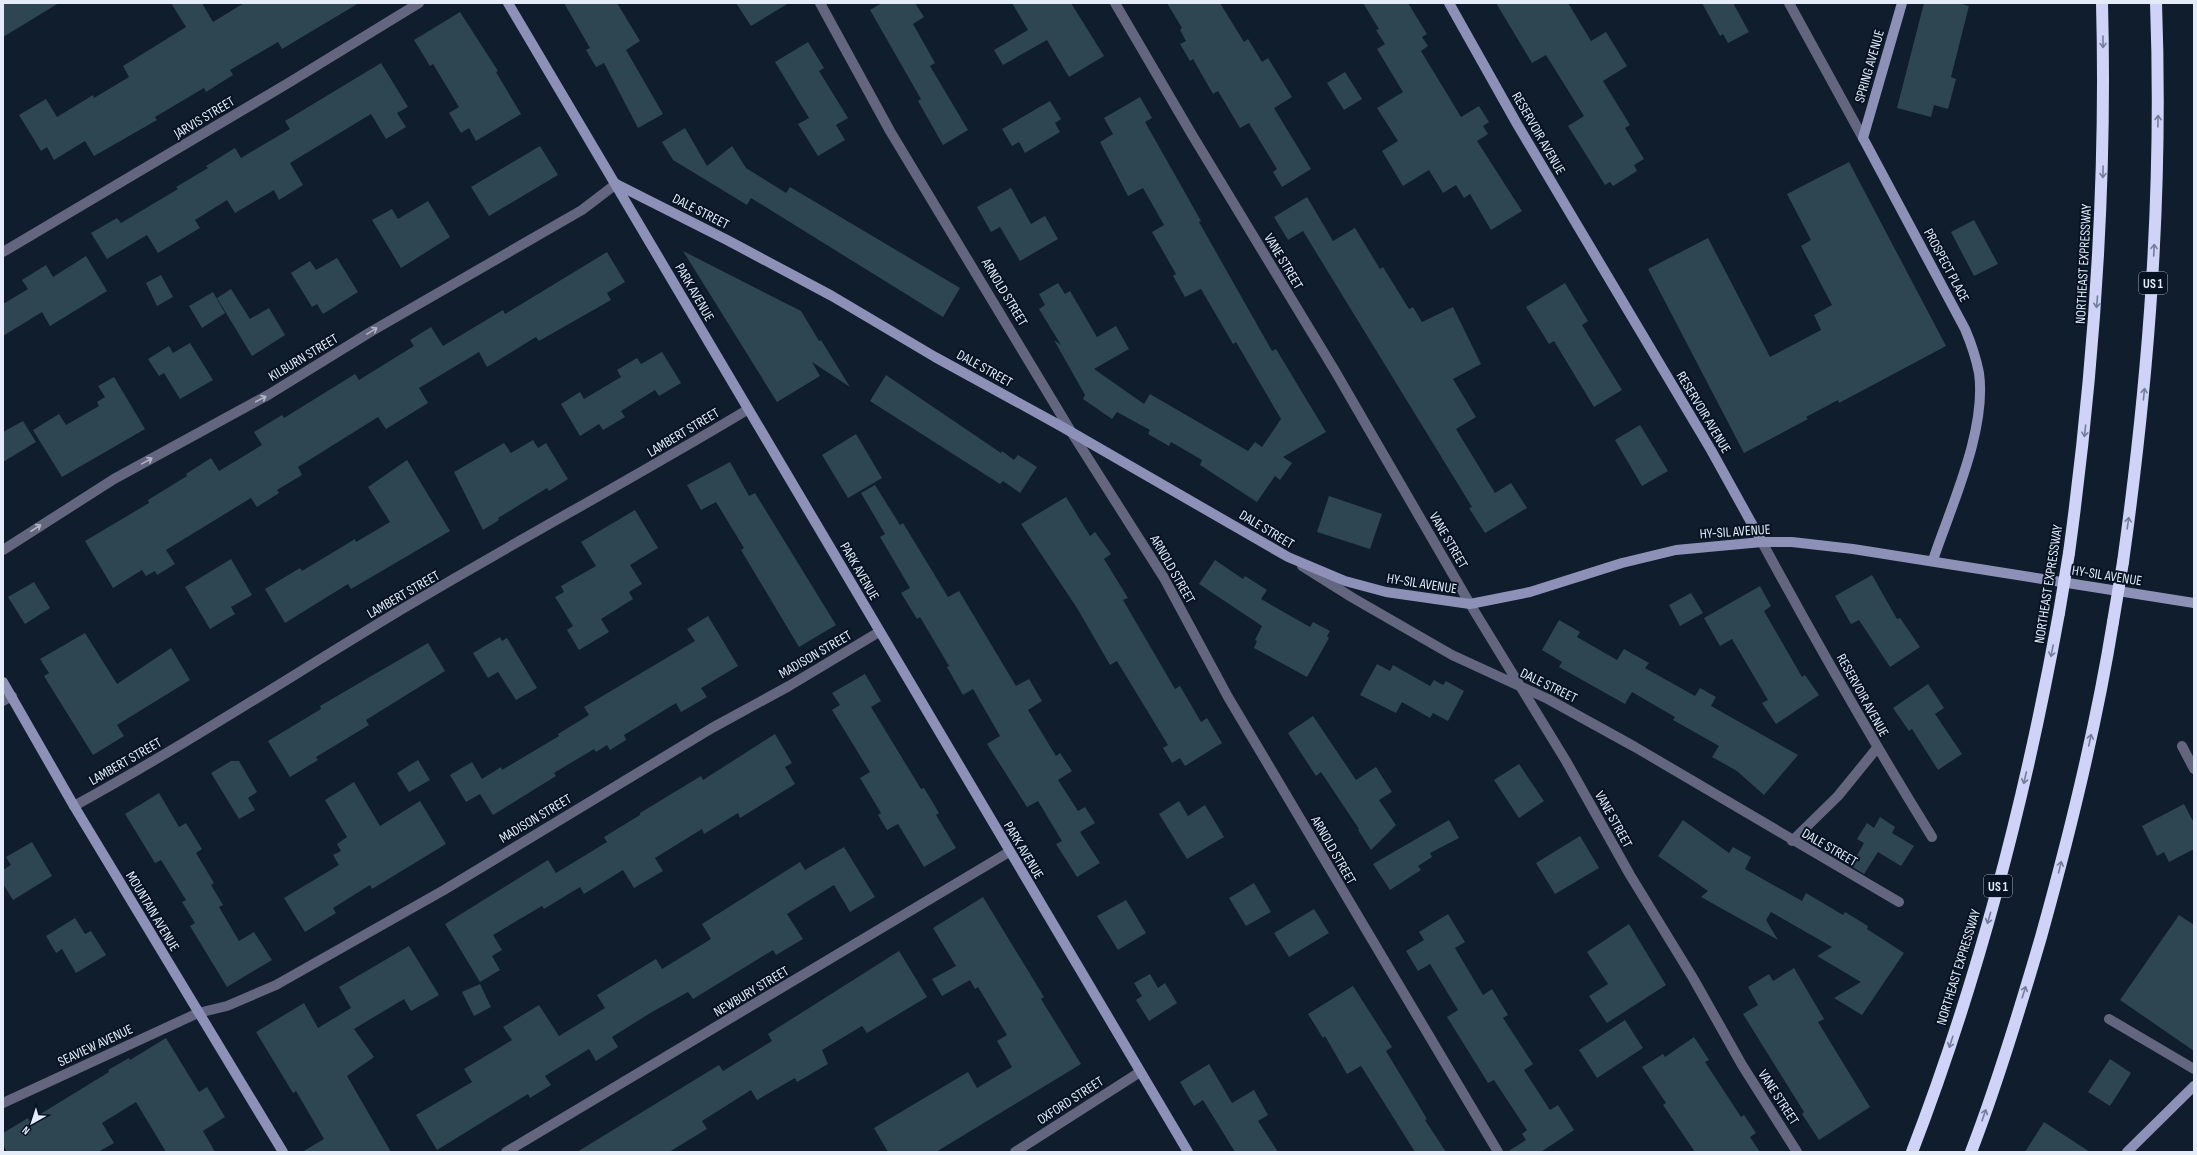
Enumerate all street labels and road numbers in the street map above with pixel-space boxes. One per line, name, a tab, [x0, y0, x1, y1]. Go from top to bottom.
street label: SPRING AVENUE	[1851, 27, 1888, 105]
street label: RESERVOIR AVENUE	[1508, 89, 1569, 178]
street label: JARVIS STREET	[170, 93, 238, 143]
street label: DALE STREET	[670, 190, 732, 233]
street label: NORTHEAST EXPRESSWAY	[2072, 203, 2095, 324]
street label: PROSPECT PLACE	[1920, 226, 1973, 305]
street label: VANE STREET	[1260, 230, 1307, 293]
street label: ARNOLD STREET	[977, 254, 1032, 330]
street label: PARK AVENUE	[671, 260, 718, 324]
road number: US 1	[2139, 272, 2167, 294]
street label: KILBURN STREET	[265, 330, 342, 385]
street label: DALE STREET	[954, 346, 1016, 391]
street label: RESERVOIR AVENUE	[1672, 368, 1735, 456]
street label: LAMBERT STREET	[644, 404, 723, 461]
street label: DALE STREET	[1236, 506, 1298, 553]
street label: VANE STREET	[1426, 509, 1472, 572]
street label: HY-SIL AVENUE	[1699, 521, 1771, 542]
street label: NORTHEAST EXPRESSWAY	[2031, 523, 2066, 645]
street label: ARNOLD STREET	[1146, 531, 1199, 607]
street label: PARK AVENUE	[836, 539, 883, 603]
street label: HY-SIL AVENUE	[2071, 562, 2143, 589]
street label: LAMBERT STREET	[364, 567, 443, 622]
street label: HY-SIL AVENUE	[1386, 570, 1458, 597]
street label: MADISON STREET	[776, 627, 855, 682]
street label: RESERVOIR AVENUE	[1833, 651, 1893, 740]
street label: DALE STREET	[1518, 664, 1580, 707]
street label: LAMBERT STREET	[86, 734, 165, 789]
street label: VANE STREET	[1591, 788, 1636, 851]
street label: MADISON STREET	[496, 790, 575, 847]
street label: ARNOLD STREET	[1307, 812, 1360, 888]
street label: PARK AVENUE	[1000, 818, 1047, 882]
street label: DALE STREET	[1799, 825, 1861, 870]
street label: MOUNTAIN AVENUE	[122, 868, 183, 954]
road number: US 1	[1984, 875, 2012, 897]
street label: NORTHEAST EXPRESSWAY	[1933, 907, 1984, 1027]
street label: NEWBURY STREET	[711, 962, 792, 1021]
street label: SEAVIEW AVENUE	[55, 1021, 136, 1070]
street label: VANE STREET	[1754, 1067, 1803, 1128]
street label: OXFORD STREET	[1034, 1073, 1107, 1128]

